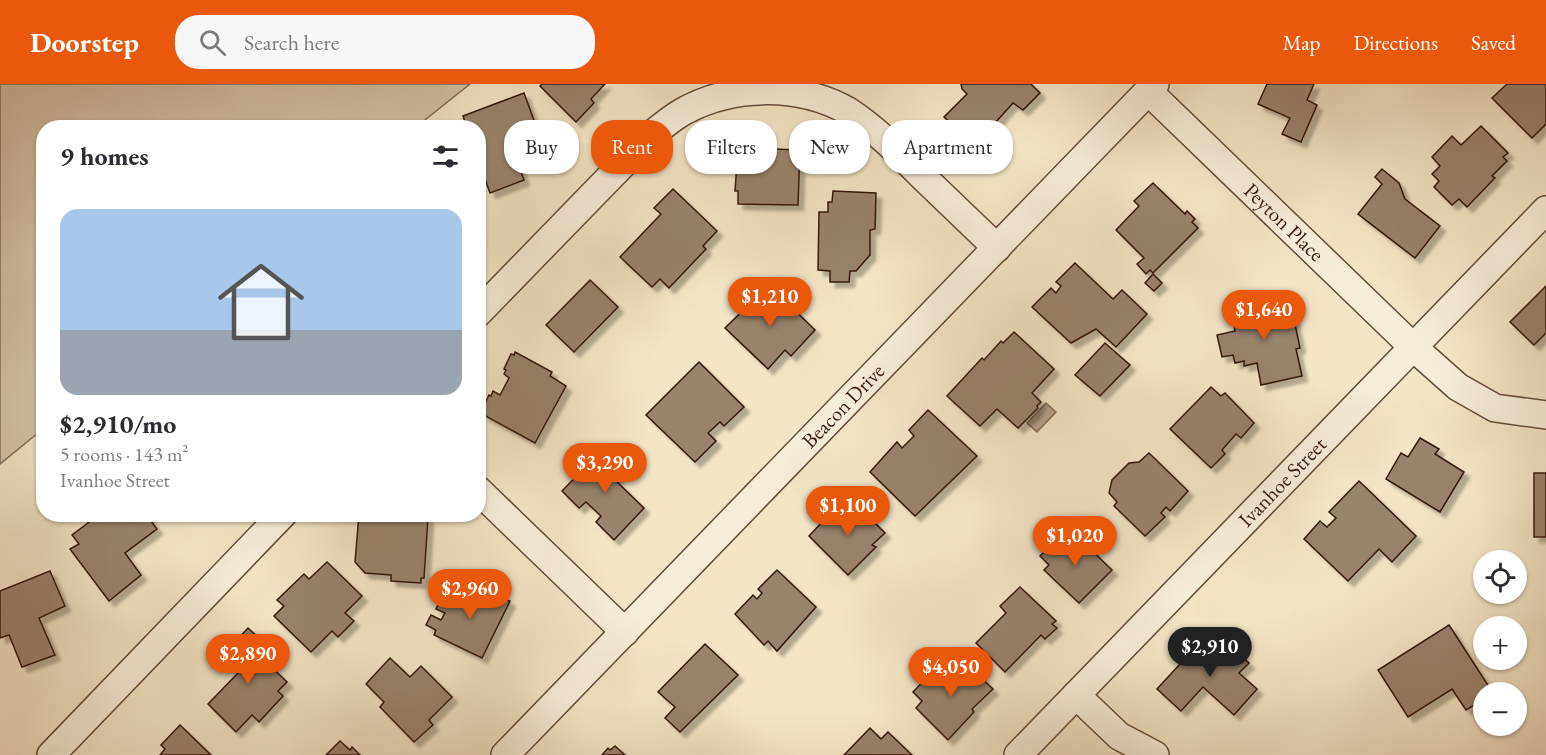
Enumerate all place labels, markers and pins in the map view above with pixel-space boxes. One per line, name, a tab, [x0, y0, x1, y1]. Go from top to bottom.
pin: $1,210	[721, 277, 819, 328]
pin: $1,640	[1215, 290, 1313, 341]
pin: $3,290	[556, 443, 654, 494]
pin: $1,100	[799, 486, 897, 537]
pin: $1,020	[1026, 516, 1124, 567]
pin: $2,960	[421, 569, 519, 620]
pin: $2,910	[1161, 627, 1259, 678]
pin: $2,890	[199, 634, 297, 685]
pin: $4,050	[902, 647, 1000, 698]

